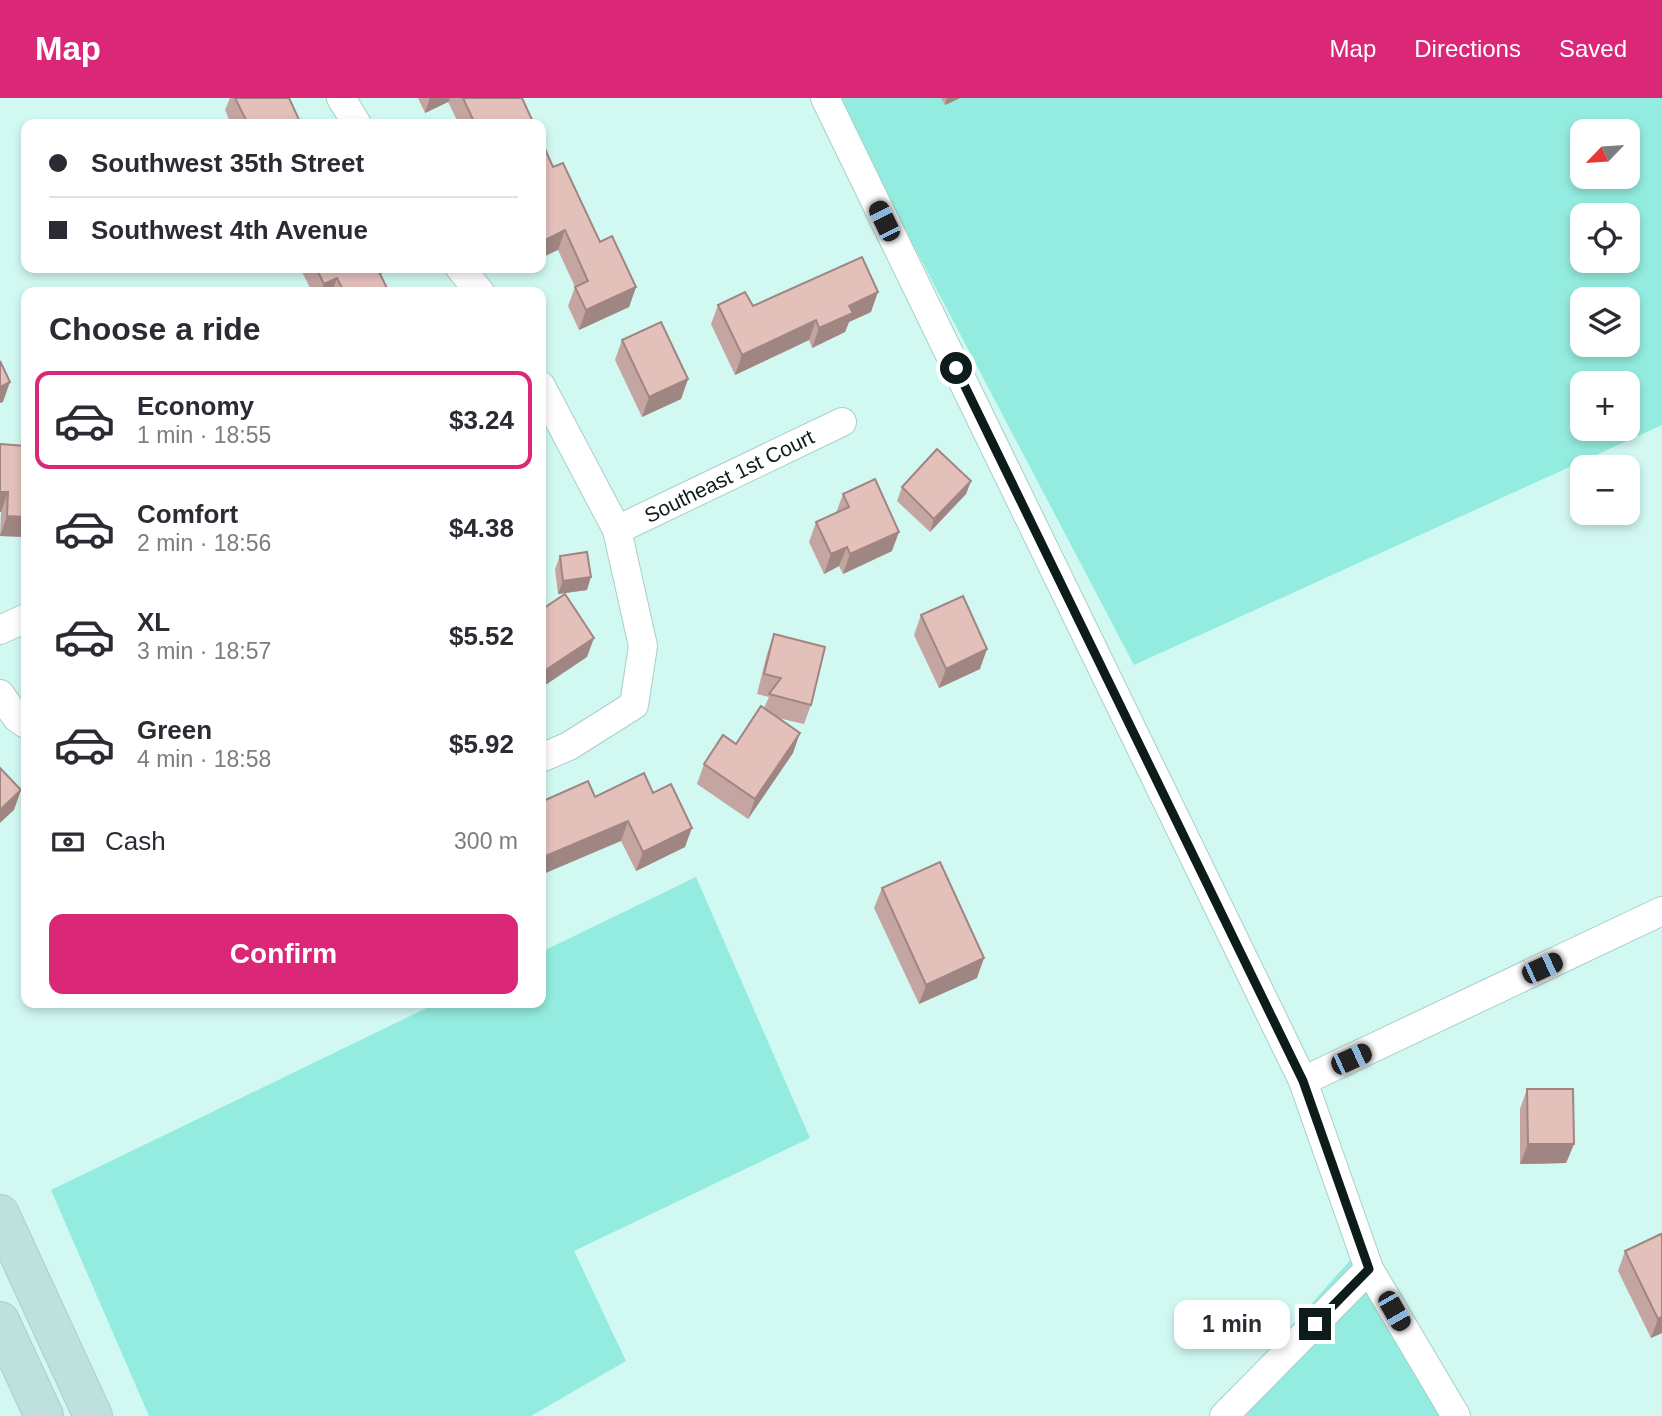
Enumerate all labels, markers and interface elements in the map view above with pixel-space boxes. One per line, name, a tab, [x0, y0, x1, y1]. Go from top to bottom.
text: Map	[35, 30, 101, 67]
text: Map	[1330, 35, 1376, 62]
text: Directions	[1414, 35, 1521, 62]
text: Saved	[1559, 35, 1627, 62]
north arrow	[1570, 119, 1640, 189]
map controls	[1570, 119, 1640, 525]
text: Southwest 35th Street	[91, 148, 364, 178]
car	[866, 198, 903, 244]
button: locate	[1570, 203, 1640, 273]
text: Southwest 4th Avenue	[91, 215, 368, 245]
button: layers	[1570, 287, 1640, 357]
text: Choose a ride	[49, 311, 261, 347]
route start	[940, 352, 972, 384]
button: +	[1570, 371, 1640, 441]
icon: car	[53, 389, 116, 452]
text: Economy	[137, 391, 254, 421]
text: $3.24	[449, 405, 514, 435]
text: 1 min · 18:55	[137, 422, 271, 448]
street label: Southeast 1st Court	[641, 425, 818, 527]
button: −	[1570, 455, 1640, 525]
icon: car	[53, 497, 116, 560]
text: Comfort	[137, 499, 238, 529]
text: $4.38	[449, 513, 514, 543]
text: 2 min · 18:56	[137, 530, 271, 556]
icon: car	[53, 605, 116, 668]
text: XL	[137, 607, 170, 637]
text: $5.52	[449, 621, 514, 651]
text: 3 min · 18:57	[137, 638, 271, 664]
icon: car	[53, 713, 116, 776]
text: Green	[137, 715, 212, 745]
text: $5.92	[449, 729, 514, 759]
text: 4 min · 18:58	[137, 746, 271, 772]
icon: cash	[49, 823, 87, 861]
text: Cash	[105, 826, 166, 856]
text: 300 m	[454, 828, 518, 854]
button: Confirm	[49, 914, 518, 994]
car	[1519, 950, 1566, 986]
car	[1328, 1041, 1375, 1077]
car	[1375, 1288, 1414, 1334]
callout: 1 min	[1175, 1300, 1290, 1348]
route end	[1299, 1308, 1331, 1340]
text: 1 min	[1202, 1311, 1262, 1337]

